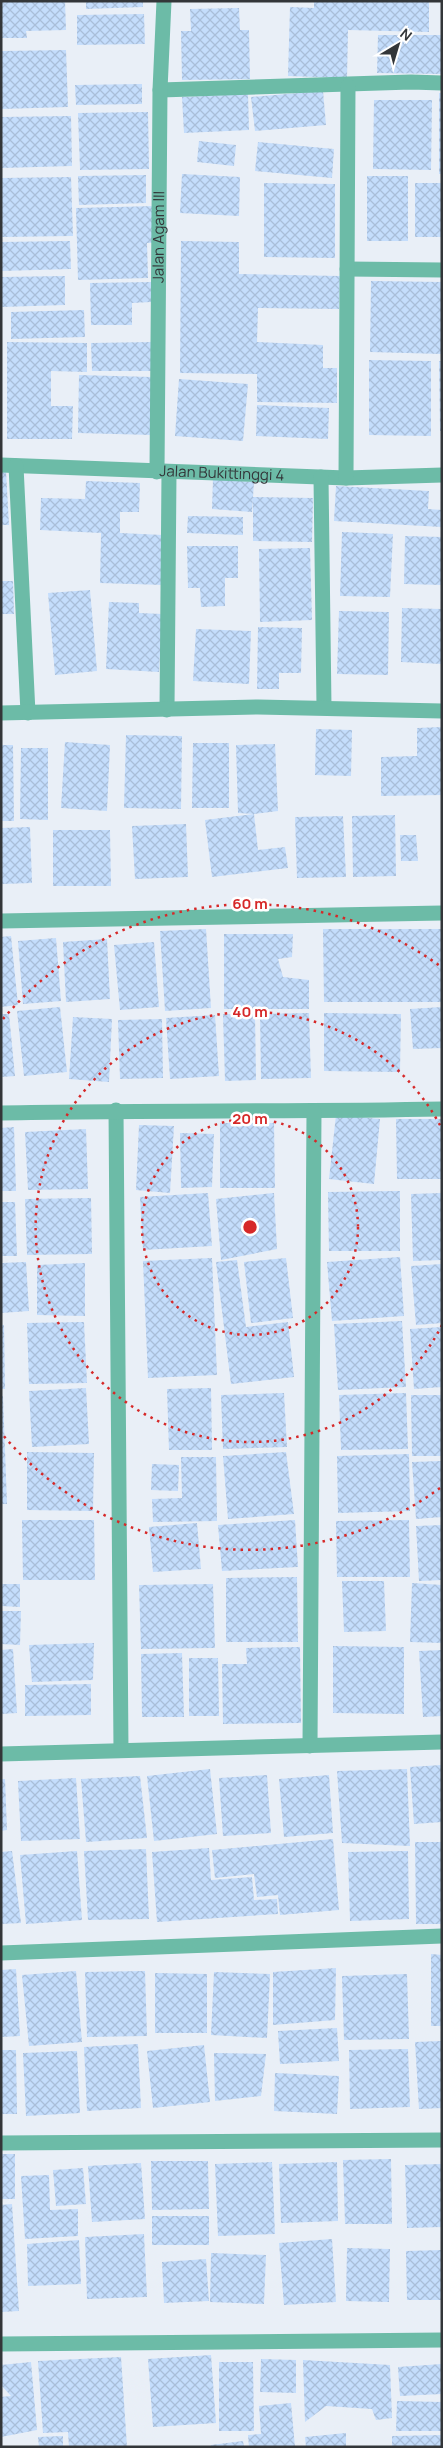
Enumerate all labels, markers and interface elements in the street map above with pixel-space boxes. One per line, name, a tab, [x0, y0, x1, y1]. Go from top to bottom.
north arrow	[373, 20, 423, 70]
text: N	[396, 24, 416, 45]
street label: Jalan Agam III	[147, 191, 169, 283]
street label: Jalan Bukittinggi 4	[159, 460, 285, 486]
text: 60 m	[232, 893, 268, 914]
text: 40 m	[232, 1001, 268, 1022]
text: 20 m	[232, 1108, 268, 1129]
centre of rings	[241, 1218, 259, 1236]

